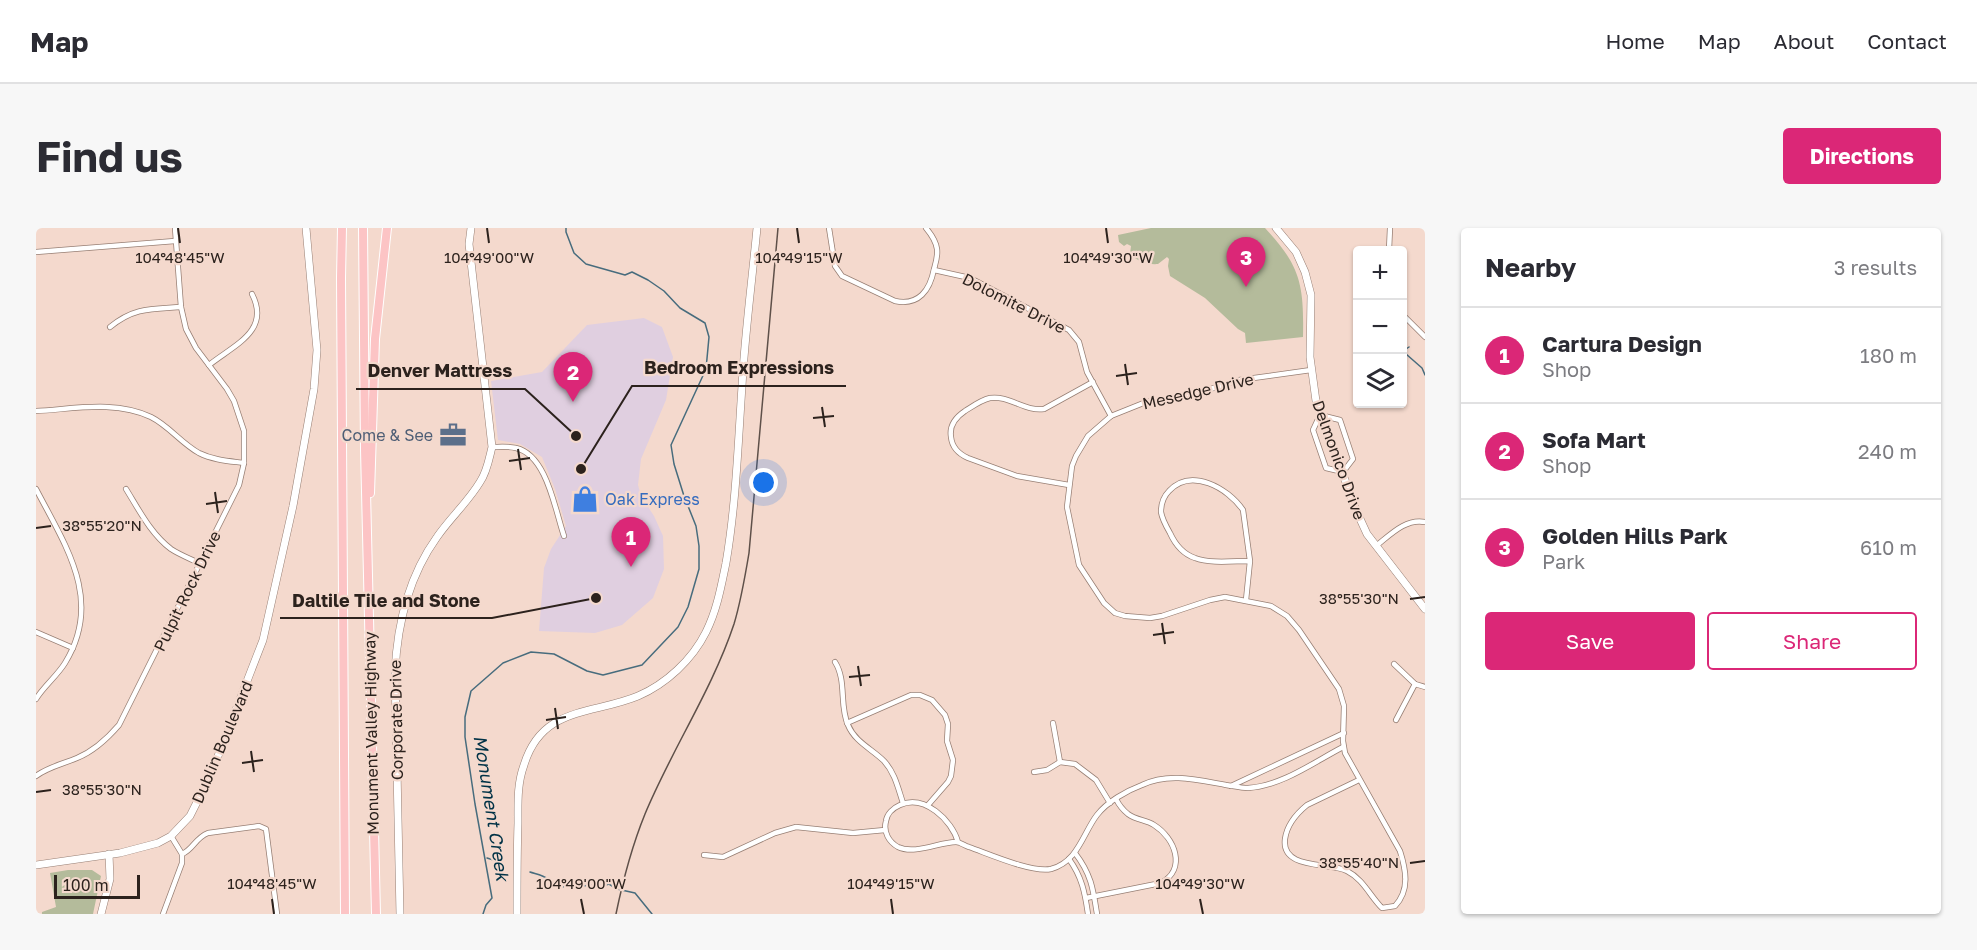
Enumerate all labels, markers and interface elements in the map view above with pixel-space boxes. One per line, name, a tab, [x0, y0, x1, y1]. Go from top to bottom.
text: Map	[30, 25, 88, 58]
text: Home	[1605, 28, 1665, 54]
text: Map	[1698, 28, 1741, 54]
text: About	[1774, 28, 1834, 54]
text: Contact	[1867, 28, 1947, 54]
button: Directions	[1783, 128, 1941, 184]
text: Find us	[36, 131, 183, 181]
pin: 3	[1226, 238, 1266, 287]
map controls	[1353, 246, 1407, 408]
button: +	[1353, 246, 1407, 300]
text: 104°48'45"W	[135, 248, 225, 266]
text: 104°49'00"W	[444, 248, 534, 266]
text: 104°49'15"W	[755, 248, 843, 266]
text: 104°49'30"W	[1063, 248, 1153, 266]
text: Nearby	[1485, 252, 1576, 283]
text: 3 results	[1834, 255, 1917, 279]
street label: Dolomite Drive	[959, 268, 1069, 338]
button: −	[1353, 300, 1407, 354]
text: Cartura Design	[1542, 330, 1702, 357]
text: 1	[1499, 343, 1510, 367]
text: 180 m	[1860, 343, 1917, 367]
callout: Bedroom Expressions	[632, 350, 846, 386]
pin: 2	[554, 352, 592, 402]
callout: Denver Mattress	[356, 353, 525, 389]
button: layers	[1353, 354, 1407, 408]
text: Bedroom Expressions	[644, 356, 834, 378]
text: Shop	[1542, 357, 1591, 381]
text: Denver Mattress	[368, 359, 512, 381]
street label: Mesedge Drive	[1140, 368, 1256, 414]
street label: Delmonico Drive	[1308, 398, 1370, 522]
office icon: Come & See	[438, 420, 468, 450]
place label: Come & See	[342, 425, 433, 445]
text: Sofa Mart	[1542, 426, 1646, 453]
text: 2	[1498, 439, 1511, 463]
text: 240 m	[1858, 439, 1917, 463]
text: Shop	[1542, 453, 1591, 477]
your location	[749, 468, 778, 497]
shop icon: Oak Express	[570, 484, 600, 514]
place label: Oak Express	[605, 489, 700, 509]
text: 38°55'20"N	[62, 516, 142, 534]
pin: 1	[612, 518, 650, 567]
text: Golden Hills Park	[1542, 522, 1728, 549]
street label: Pulpit Rock Drive	[149, 527, 225, 655]
text: 3	[1498, 535, 1511, 559]
text: 610 m	[1860, 535, 1917, 559]
text: Park	[1542, 549, 1585, 573]
callout: Daltile Tile and Stone	[280, 582, 492, 618]
text: Daltile Tile and Stone	[292, 589, 480, 611]
text: 38°55'30"N	[1319, 589, 1399, 607]
button: Save	[1485, 612, 1695, 670]
button: Share	[1707, 612, 1917, 670]
street label: Monument Valley Highway	[359, 631, 383, 835]
street label: Corporate Drive	[385, 660, 407, 780]
street label: Dublin Boulevard	[187, 678, 257, 806]
water label: Monument Creek	[470, 733, 515, 884]
text: 38°55'30"N	[62, 780, 142, 798]
text: 38°55'40"N	[1319, 853, 1399, 871]
scale bar	[54, 872, 140, 900]
text: 104°48'45"W	[227, 874, 317, 892]
text: 104°49'00"W	[536, 874, 626, 892]
text: 104°49'15"W	[847, 874, 935, 892]
text: 104°49'30"W	[1155, 874, 1245, 892]
text: 100 m	[63, 875, 109, 895]

